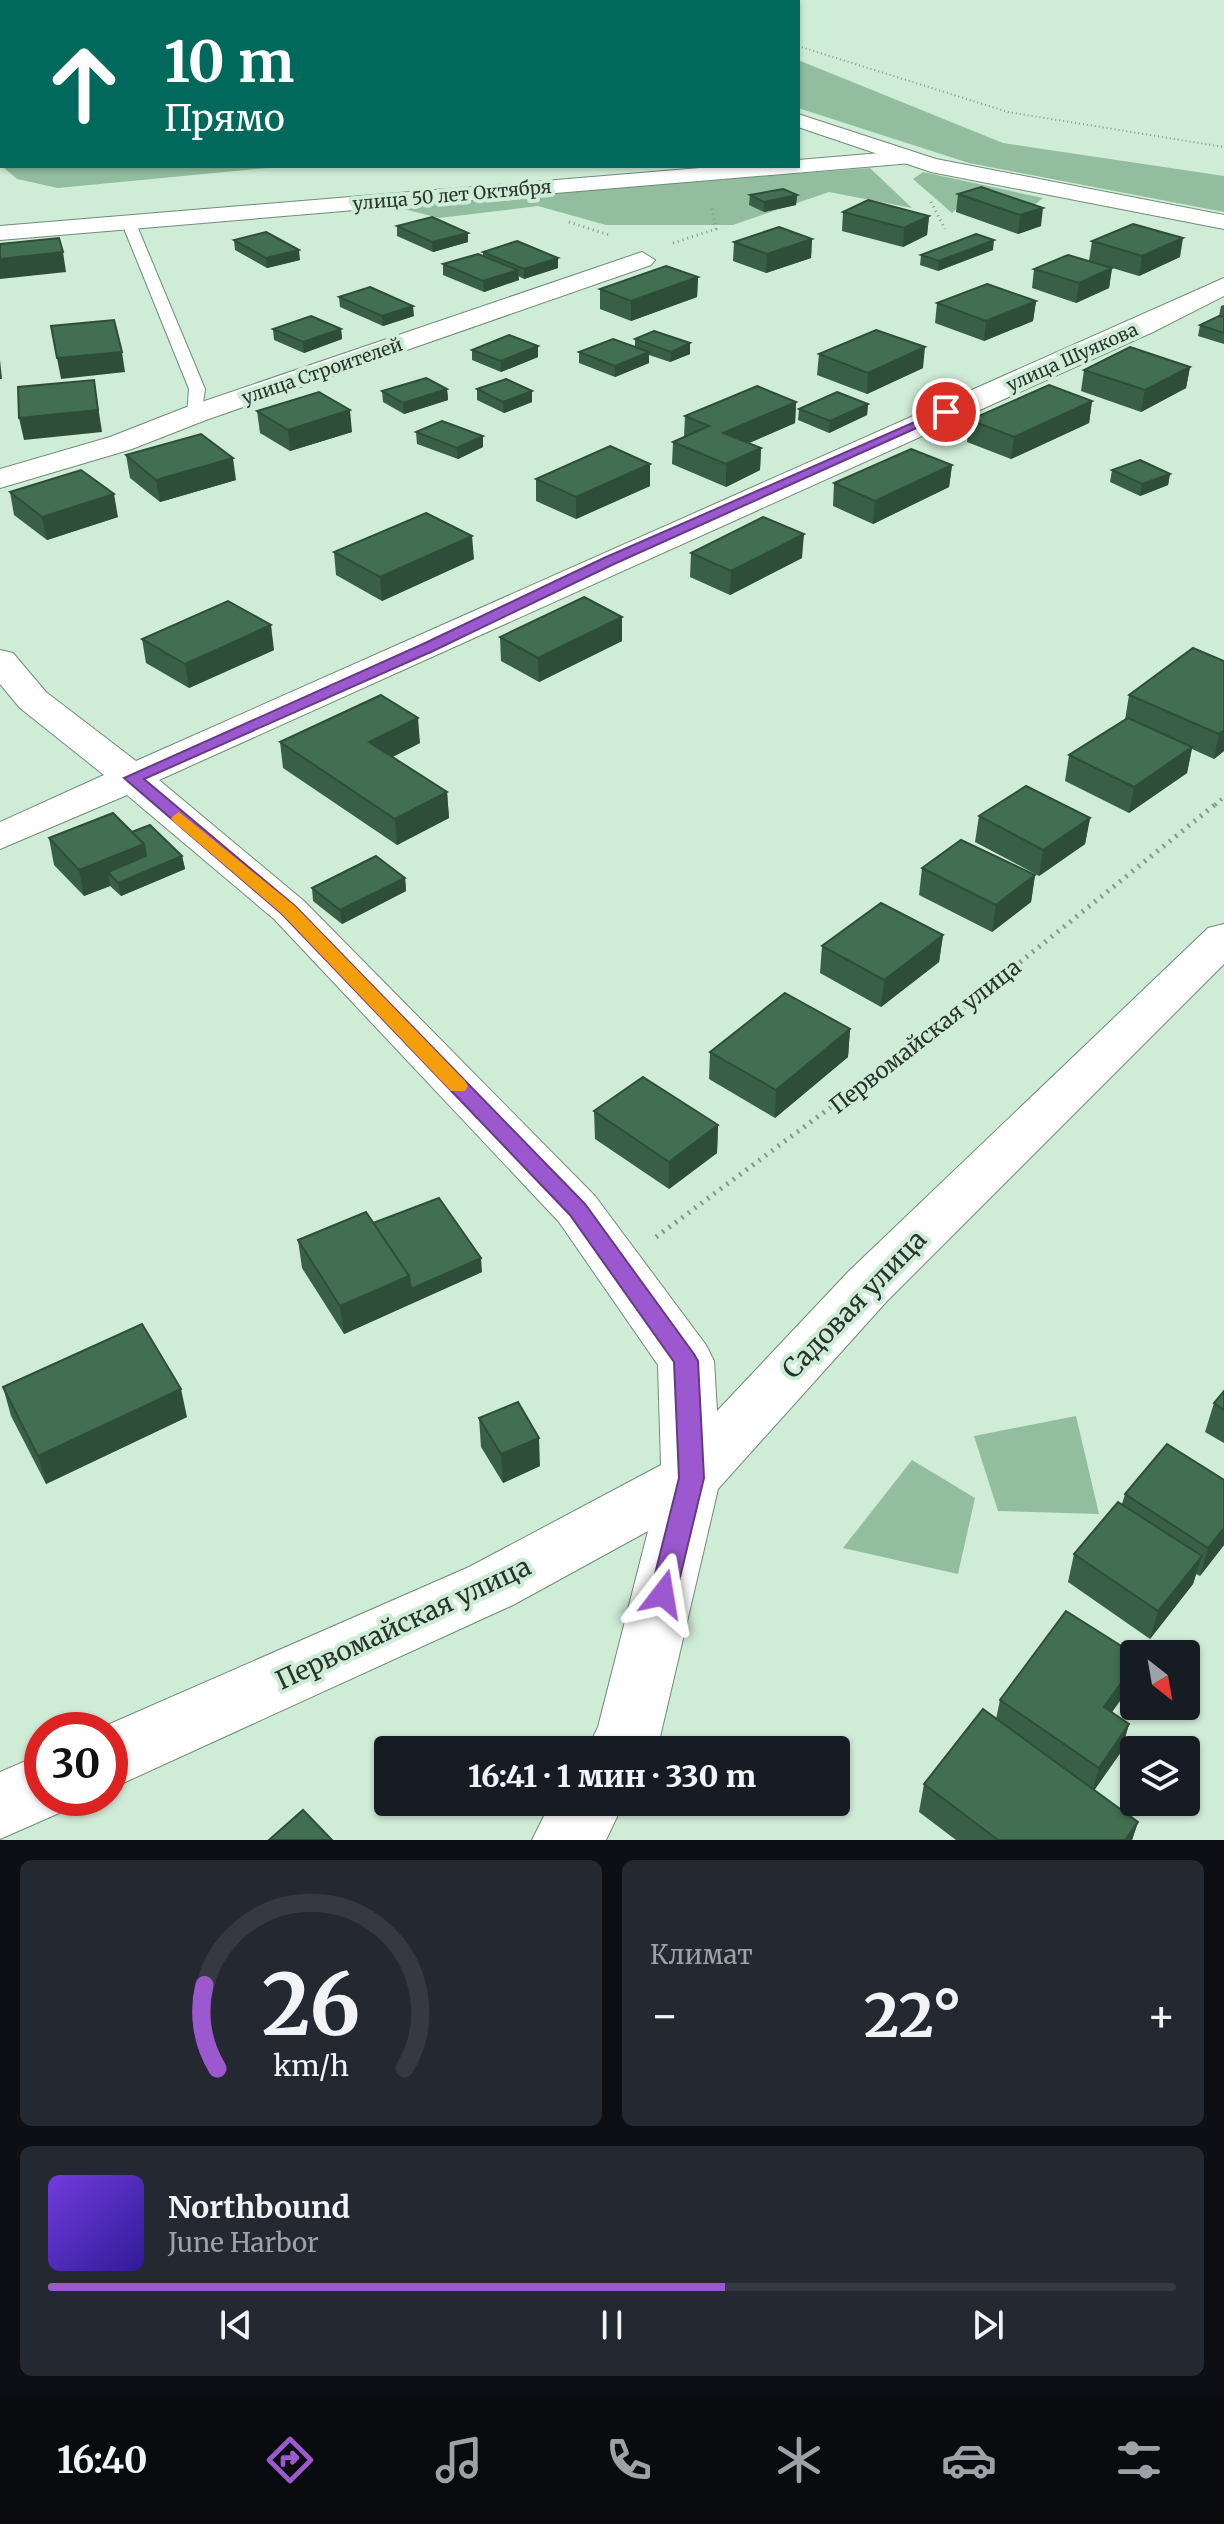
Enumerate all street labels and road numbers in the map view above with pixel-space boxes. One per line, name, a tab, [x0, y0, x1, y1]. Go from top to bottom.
street label: улица 50 лет Октября	[352, 175, 553, 215]
street label: улица Шуякова	[1003, 318, 1142, 396]
street label: улица Строителей	[239, 333, 405, 409]
street label: Первомайская улица	[824, 953, 1026, 1119]
street label: Садовая улица	[775, 1223, 933, 1385]
street label: Первомайская улица	[270, 1549, 536, 1697]

